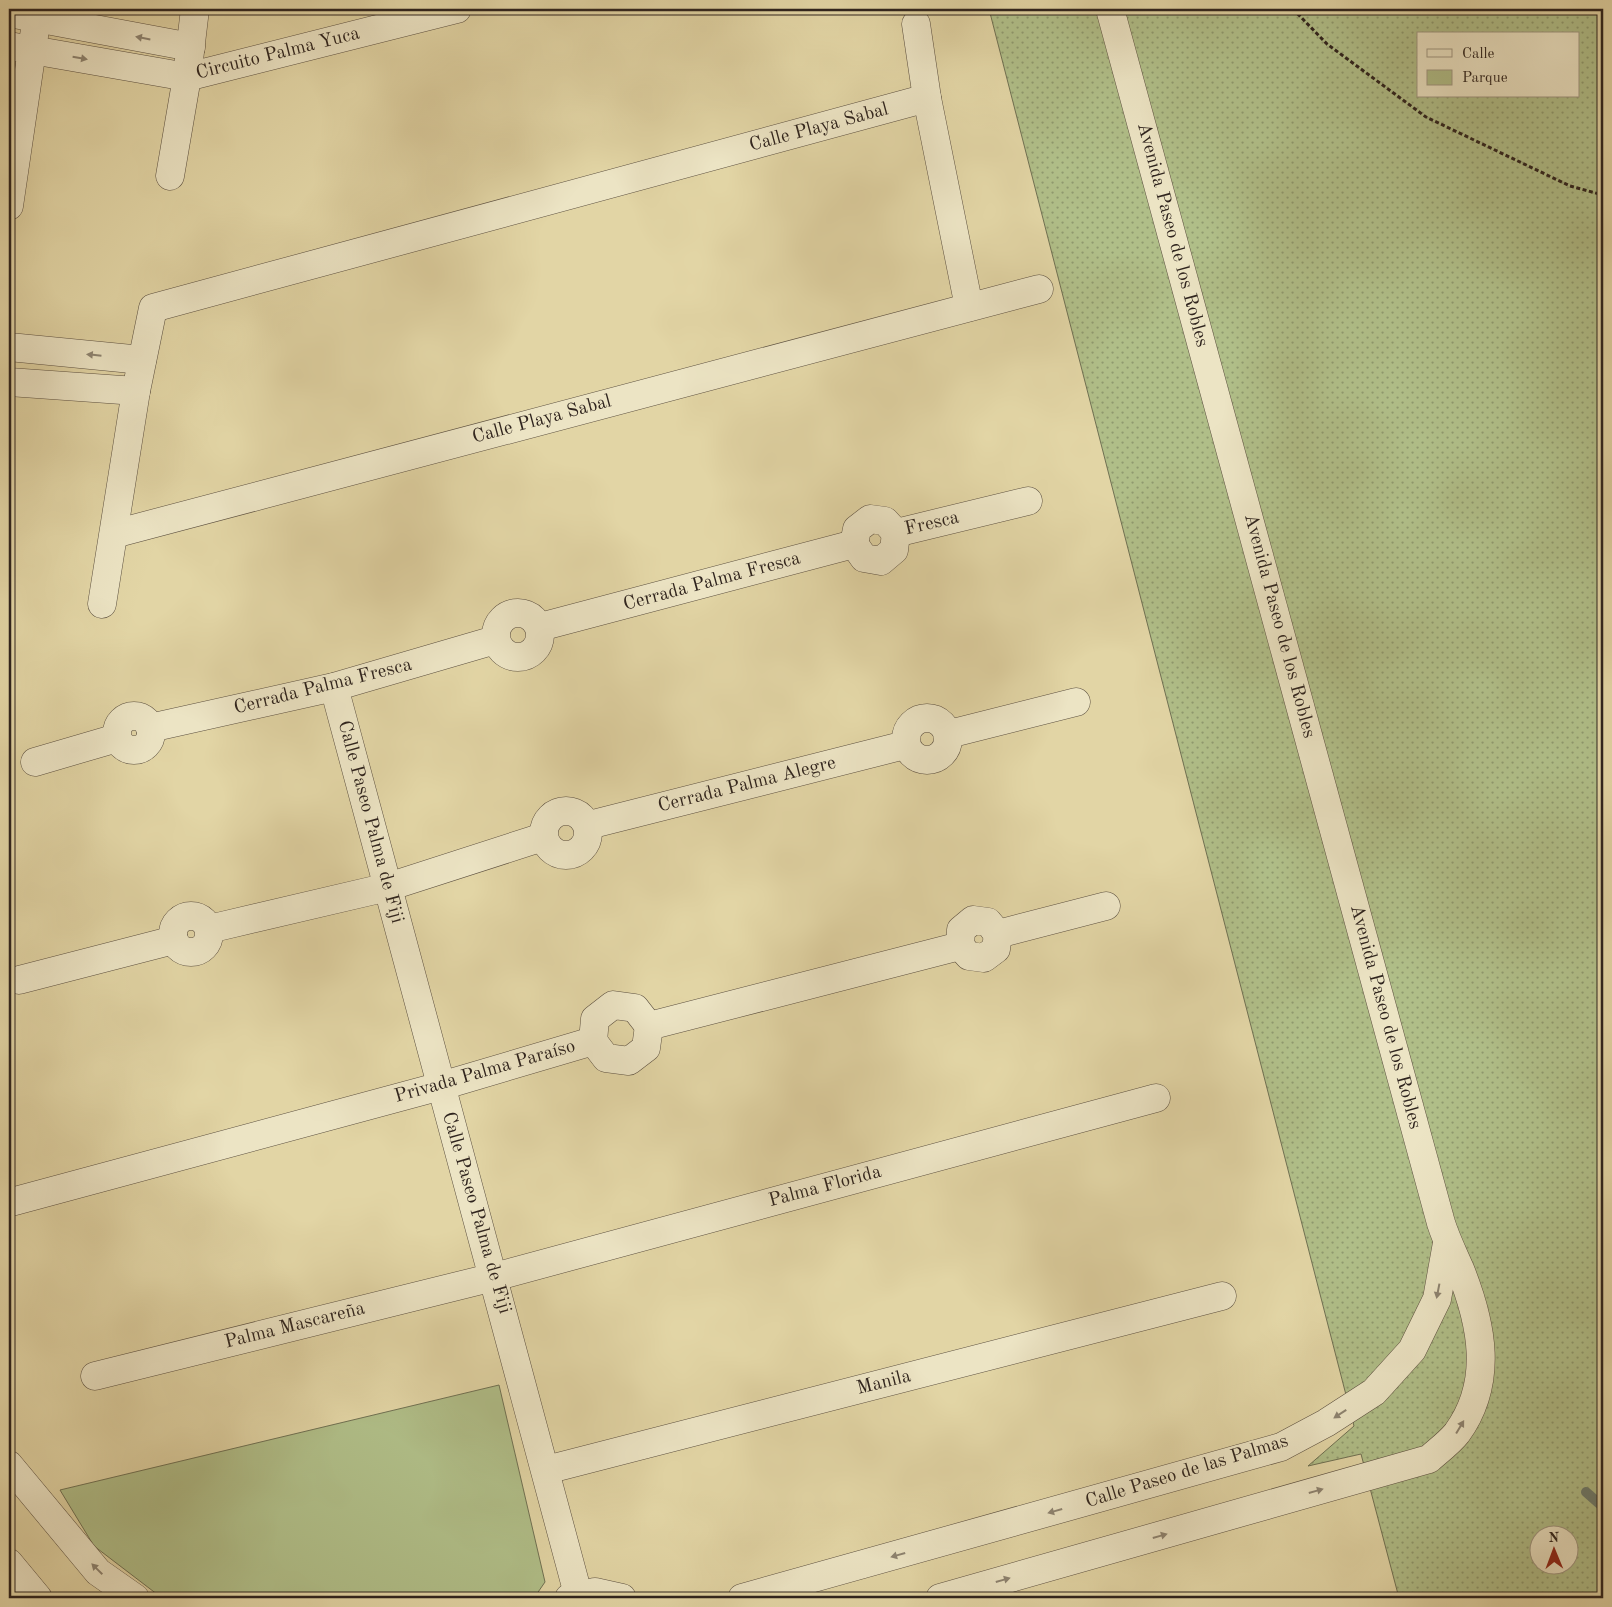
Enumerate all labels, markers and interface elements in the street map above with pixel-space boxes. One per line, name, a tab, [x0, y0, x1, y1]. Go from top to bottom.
street label: Circuito Palma Yuca	[194, 24, 362, 84]
legend	[1417, 32, 1580, 98]
one-way arrow	[135, 34, 150, 42]
text: Calle	[1462, 47, 1495, 62]
one-way arrow	[72, 54, 87, 62]
text: Parque	[1462, 71, 1508, 86]
street label: Calle Playa Sabal	[747, 100, 891, 156]
street label: Avenida Paseo de los Robles	[1133, 121, 1211, 349]
one-way arrow	[86, 351, 102, 359]
street label: Calle Playa Sabal	[470, 392, 614, 448]
street label: Fresca	[903, 508, 962, 539]
street label: Avenida Paseo de los Robles	[1240, 512, 1318, 740]
street label: Cerrada Palma Fresca	[621, 549, 803, 615]
street label: Cerrada Palma Fresca	[232, 656, 415, 718]
street label: Calle Paseo Palma de Fiji	[334, 719, 406, 925]
street label: Cerrada Palma Alegre	[656, 754, 838, 816]
street label: Avenida Paseo de los Robles	[1346, 903, 1424, 1131]
street label: Privada Palma Paraíso	[392, 1037, 578, 1107]
street label: Calle Paseo Palma de Fiji	[438, 1110, 514, 1316]
street label: Palma Florida	[767, 1163, 884, 1211]
one-way arrow	[1434, 1283, 1442, 1298]
street label: Palma Mascareña	[223, 1299, 368, 1353]
street label: Manila	[855, 1367, 914, 1399]
one-way arrow	[1333, 1410, 1346, 1419]
one-way arrow	[1456, 1419, 1464, 1434]
street label: Calle Paseo de las Palmas	[1083, 1432, 1291, 1512]
one-way arrow	[1309, 1487, 1324, 1495]
one-way arrow	[1047, 1507, 1062, 1515]
north arrow	[1530, 1524, 1580, 1574]
one-way arrow	[1152, 1531, 1167, 1539]
text: N	[1548, 1531, 1560, 1545]
one-way arrow	[890, 1551, 905, 1559]
one-way arrow	[91, 1563, 103, 1575]
one-way arrow	[996, 1576, 1011, 1584]

